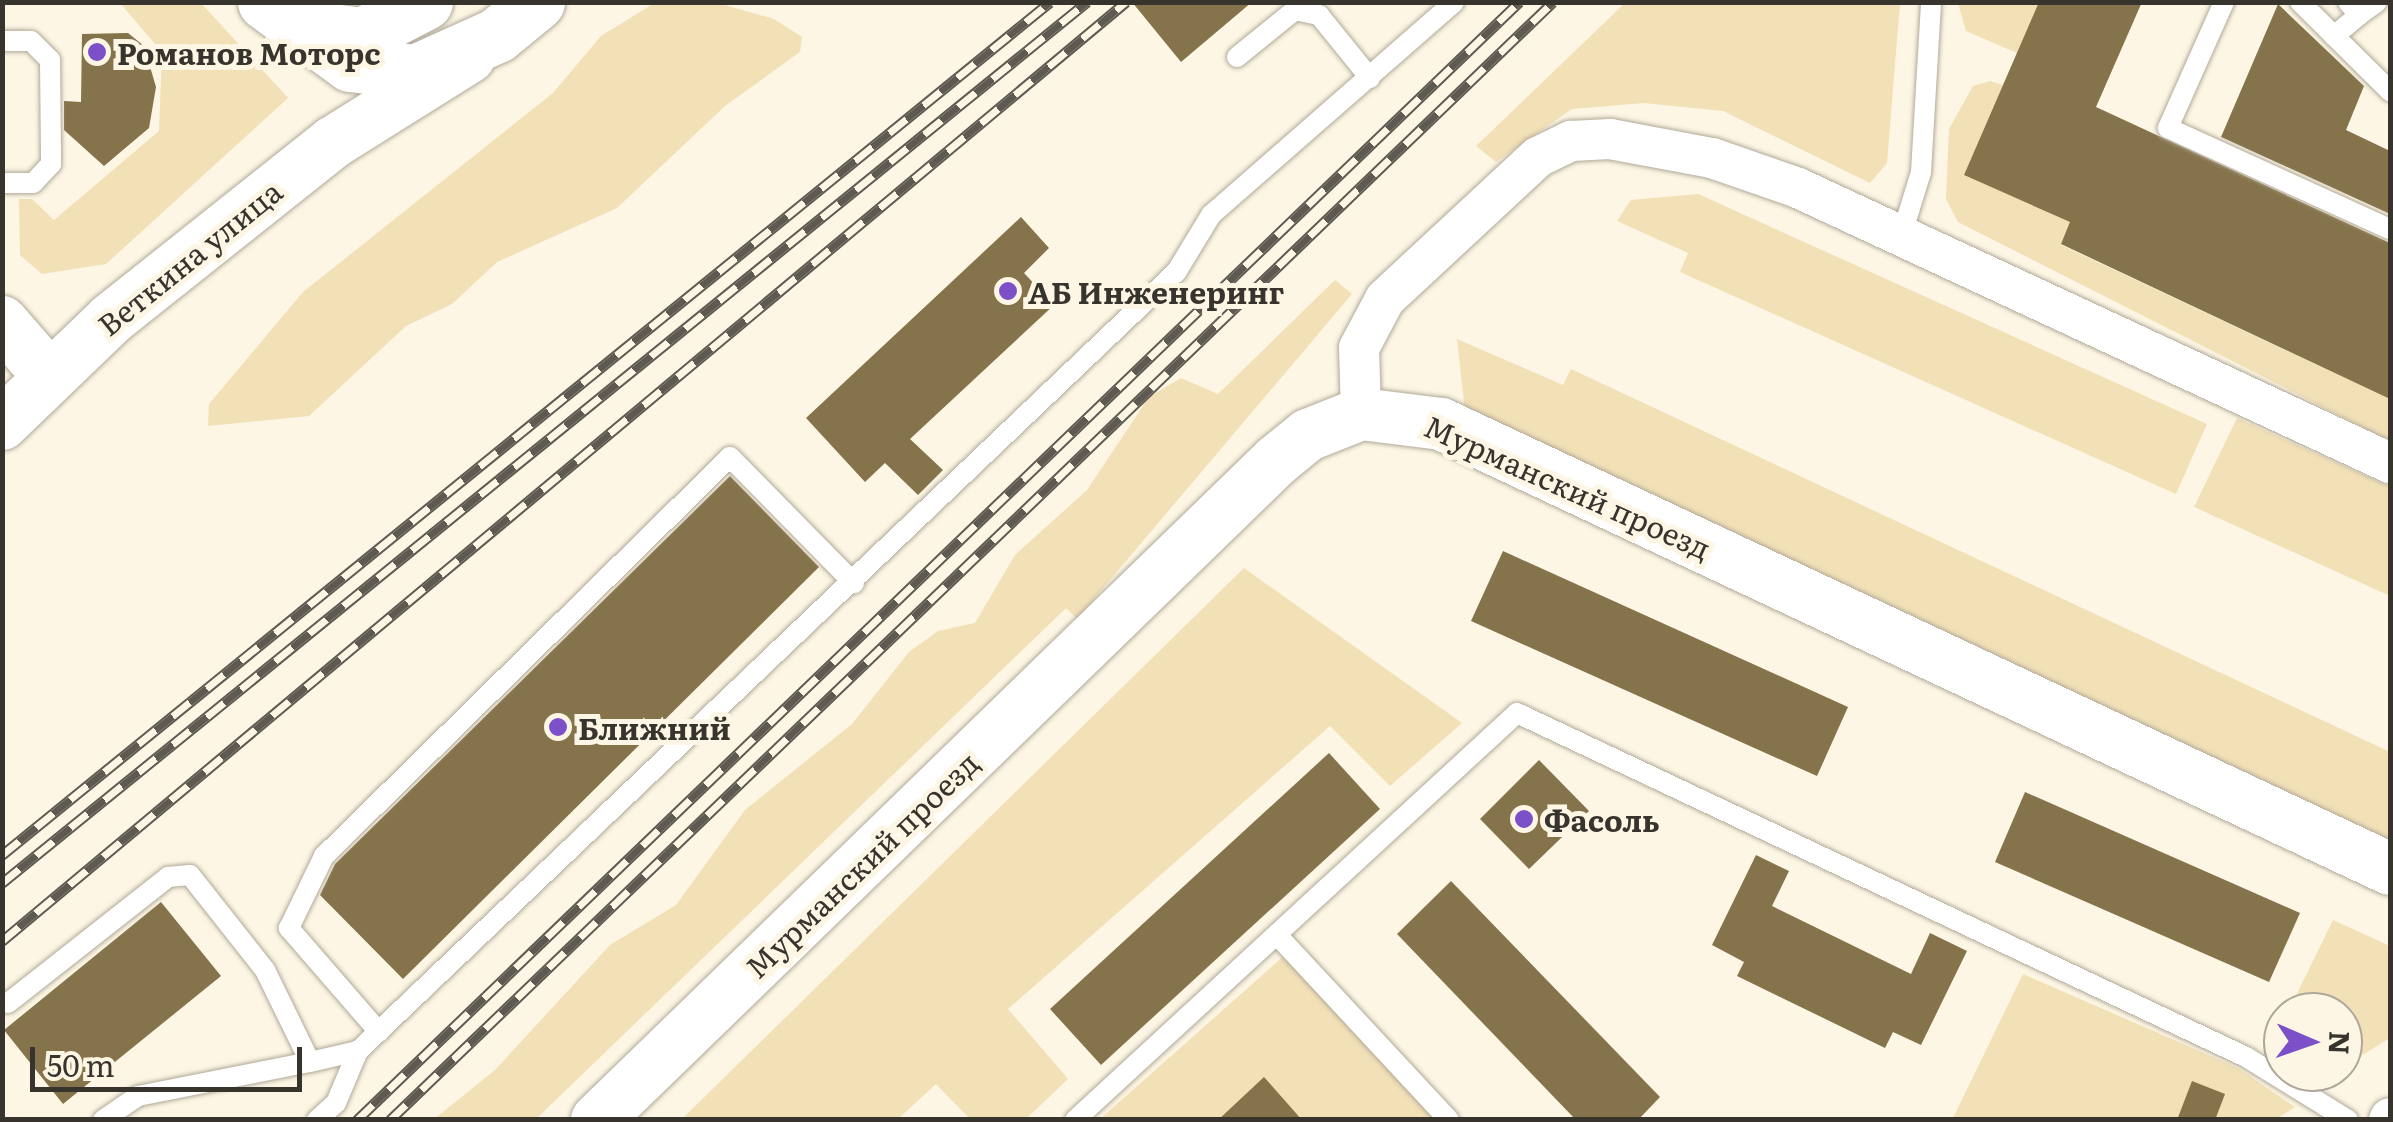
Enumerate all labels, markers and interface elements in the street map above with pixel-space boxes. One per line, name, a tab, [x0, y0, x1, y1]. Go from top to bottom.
place label: Романов Моторс	[117, 34, 381, 70]
marker: Романов Моторс	[86, 41, 108, 63]
street label: Веткина улица	[90, 172, 288, 342]
place label: АБ Инженеринг	[1028, 273, 1284, 309]
marker: АБ Инженеринг	[997, 280, 1019, 302]
street label: Мурманский проезд	[1419, 407, 1717, 565]
place label: Ближний	[578, 709, 731, 745]
marker: Ближний	[547, 716, 569, 738]
street label: Мурманский проезд	[737, 744, 985, 984]
place label: Фасоль	[1544, 801, 1660, 837]
marker: Фасоль	[1513, 808, 1535, 830]
north arrow	[2263, 992, 2363, 1092]
scale bar	[35, 1027, 308, 1089]
text: N	[2320, 1031, 2362, 1055]
text: 50 m	[47, 1042, 115, 1086]

